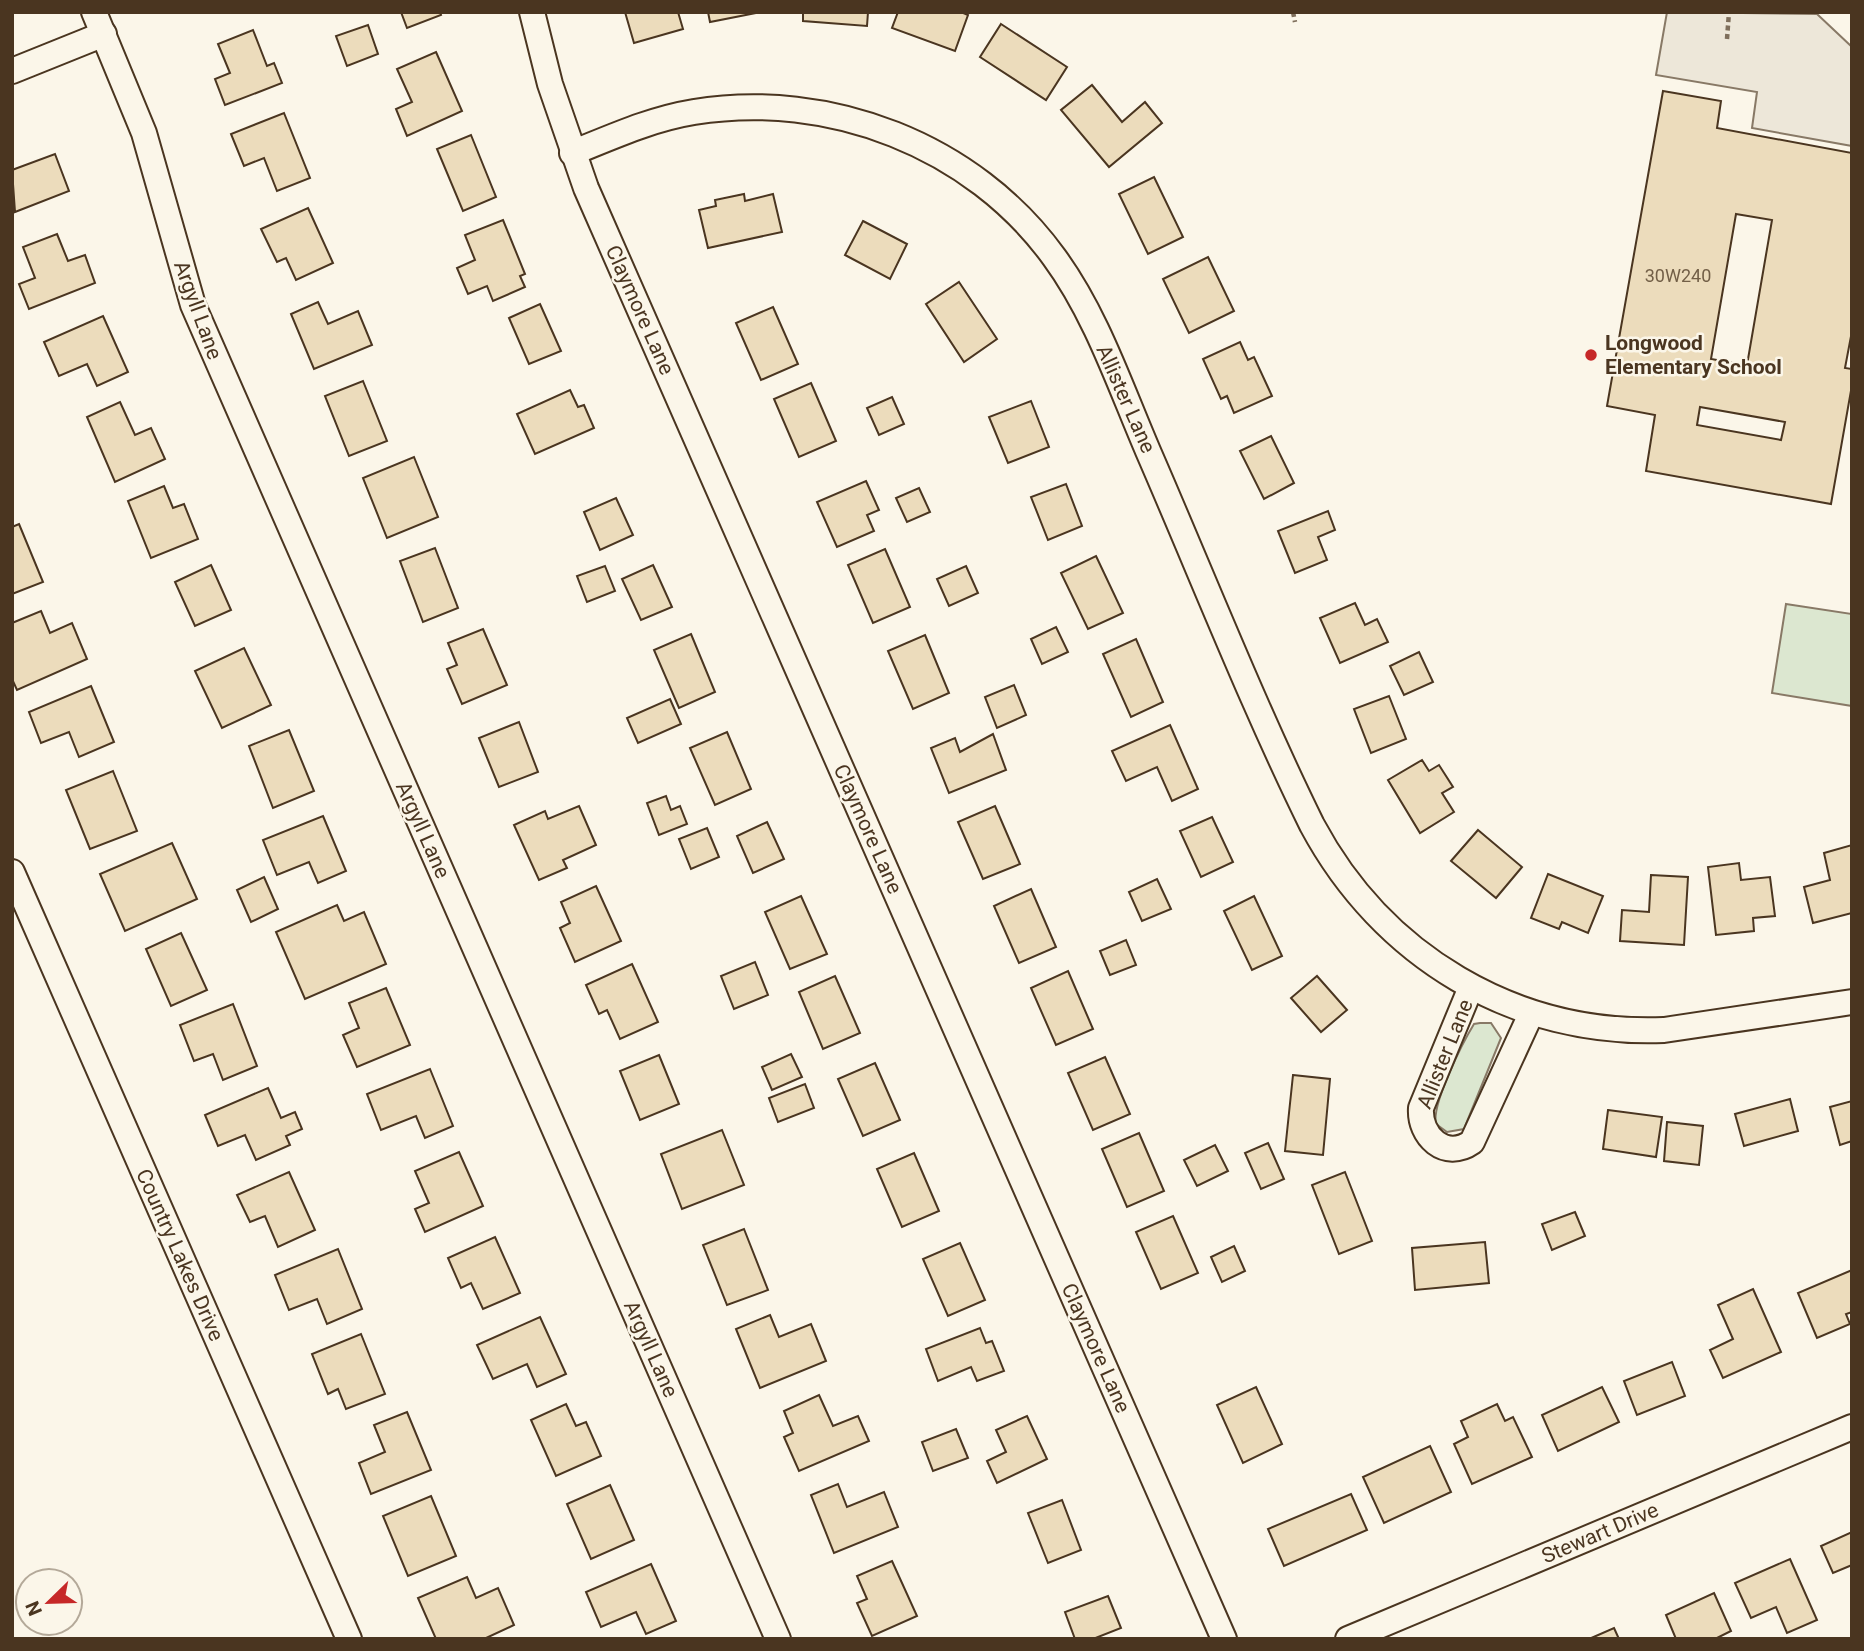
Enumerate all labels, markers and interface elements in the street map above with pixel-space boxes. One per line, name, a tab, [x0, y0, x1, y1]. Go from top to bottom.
street label: Claymore Lane	[601, 242, 679, 378]
street label: Argyll Lane	[169, 257, 227, 363]
house number: 30W240	[1645, 265, 1711, 286]
place label: Longwood Elementary School	[1605, 331, 1782, 379]
street label: Allister Lane	[1092, 341, 1160, 457]
marker: Longwood Elementary School	[1583, 347, 1599, 363]
street label: Claymore Lane	[829, 761, 907, 897]
street label: Argyll Lane	[391, 778, 455, 882]
street label: Allister Lane	[1412, 996, 1478, 1112]
street label: Country Lakes Drive	[131, 1165, 229, 1345]
street label: Claymore Lane	[1057, 1280, 1135, 1416]
street label: Argyll Lane	[619, 1297, 683, 1401]
street label: Stewart Drive	[1538, 1498, 1662, 1568]
north arrow	[14, 1567, 84, 1637]
text: N	[21, 1598, 47, 1619]

